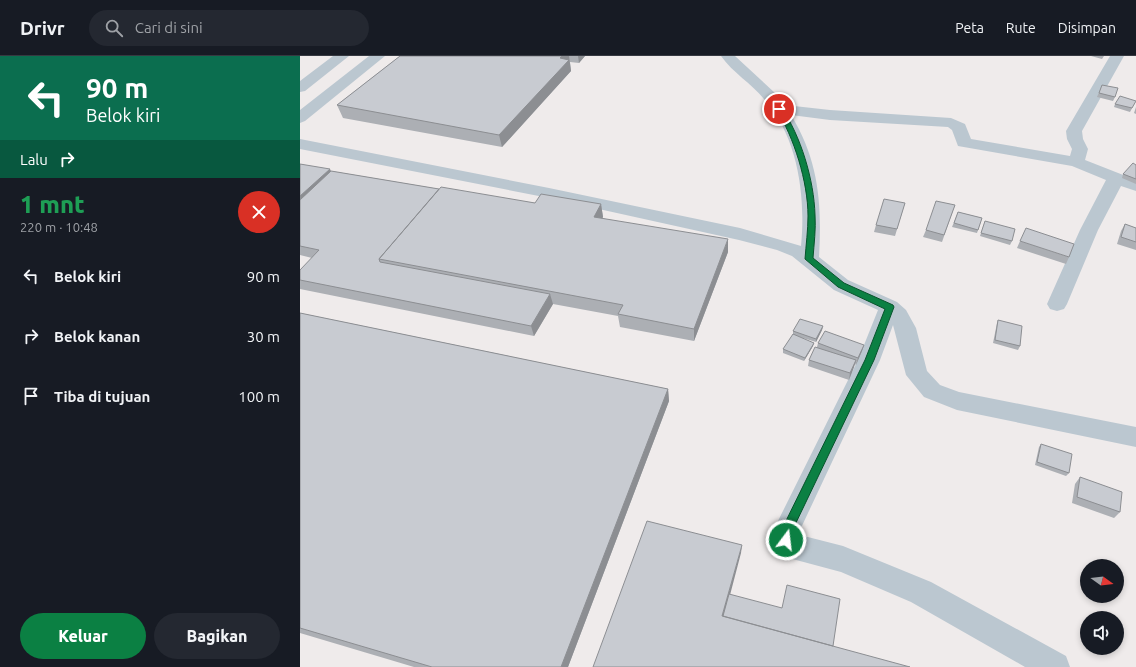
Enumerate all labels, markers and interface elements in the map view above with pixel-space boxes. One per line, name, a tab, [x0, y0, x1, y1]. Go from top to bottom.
search box	[89, 10, 369, 46]
text: Drivr	[20, 17, 65, 39]
icon: search	[103, 17, 125, 39]
text: Cari di sini	[135, 19, 203, 36]
text: Peta	[955, 20, 984, 36]
text: Rute	[1006, 20, 1036, 36]
text: Disimpan	[1058, 20, 1116, 36]
icon: left	[20, 72, 72, 124]
text: 90 m	[86, 72, 148, 103]
pin	[762, 92, 796, 126]
icon: arrive	[768, 98, 790, 120]
text: Belok kiri	[86, 105, 160, 125]
icon: right	[56, 148, 78, 170]
text: Lalu	[20, 151, 48, 168]
text: 1 mnt	[20, 191, 85, 218]
button: close	[238, 191, 280, 233]
text: 220 m · 10:48	[20, 220, 98, 234]
icon: left	[20, 265, 42, 287]
text: Belok kiri	[54, 268, 121, 285]
text: 90 m	[247, 268, 280, 285]
icon: right	[20, 325, 42, 347]
text: Belok kanan	[54, 328, 140, 345]
text: 30 m	[247, 328, 280, 345]
icon: arrive	[20, 385, 42, 407]
text: Tiba di tujuan	[54, 388, 150, 405]
text: 100 m	[238, 388, 280, 405]
position arrow	[765, 519, 807, 561]
north arrow	[1080, 559, 1124, 603]
map controls	[1080, 559, 1124, 655]
button: sound	[1080, 611, 1124, 655]
button: Keluar	[20, 613, 146, 659]
button: Bagikan	[154, 613, 280, 659]

